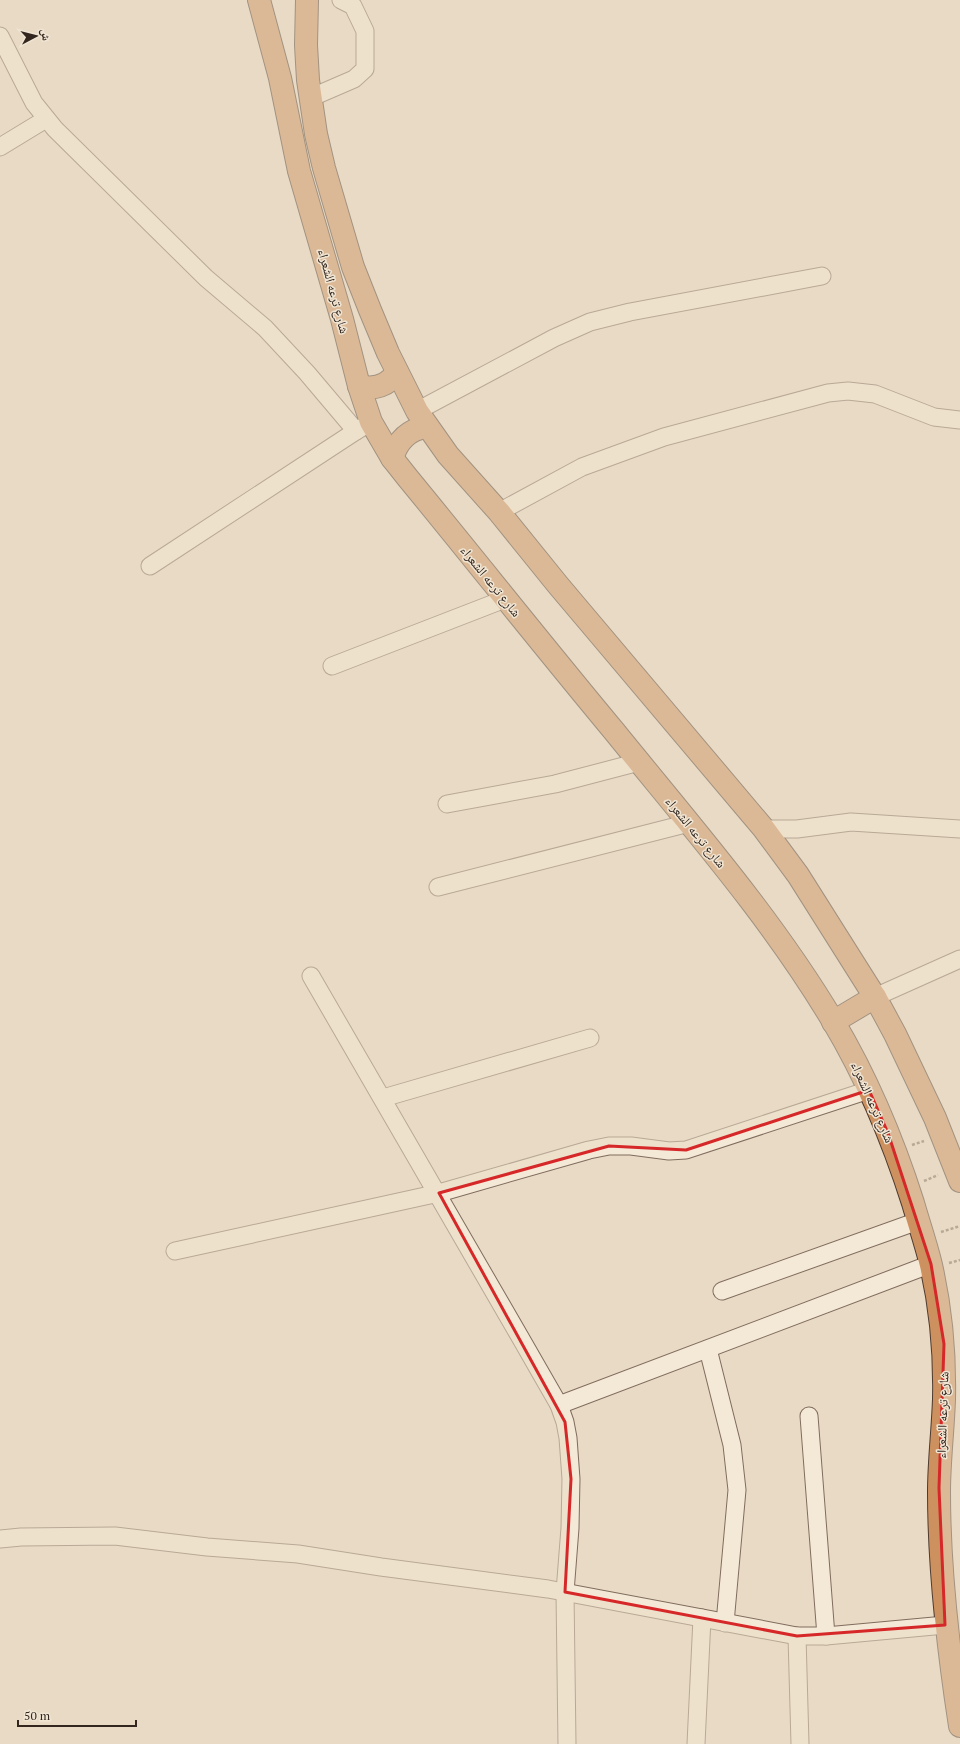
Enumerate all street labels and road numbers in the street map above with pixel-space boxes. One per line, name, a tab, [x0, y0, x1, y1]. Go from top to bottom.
street label: شارع ترعه الشعراء	[313, 247, 354, 336]
street label: شارع ترعه الشعراء	[456, 542, 525, 621]
street label: شارع ترعه الشعراء	[661, 793, 730, 872]
street label: شارع ترعه الشعراء	[846, 1059, 899, 1146]
street label: شارع ترعه الشعراء	[931, 1371, 954, 1459]

